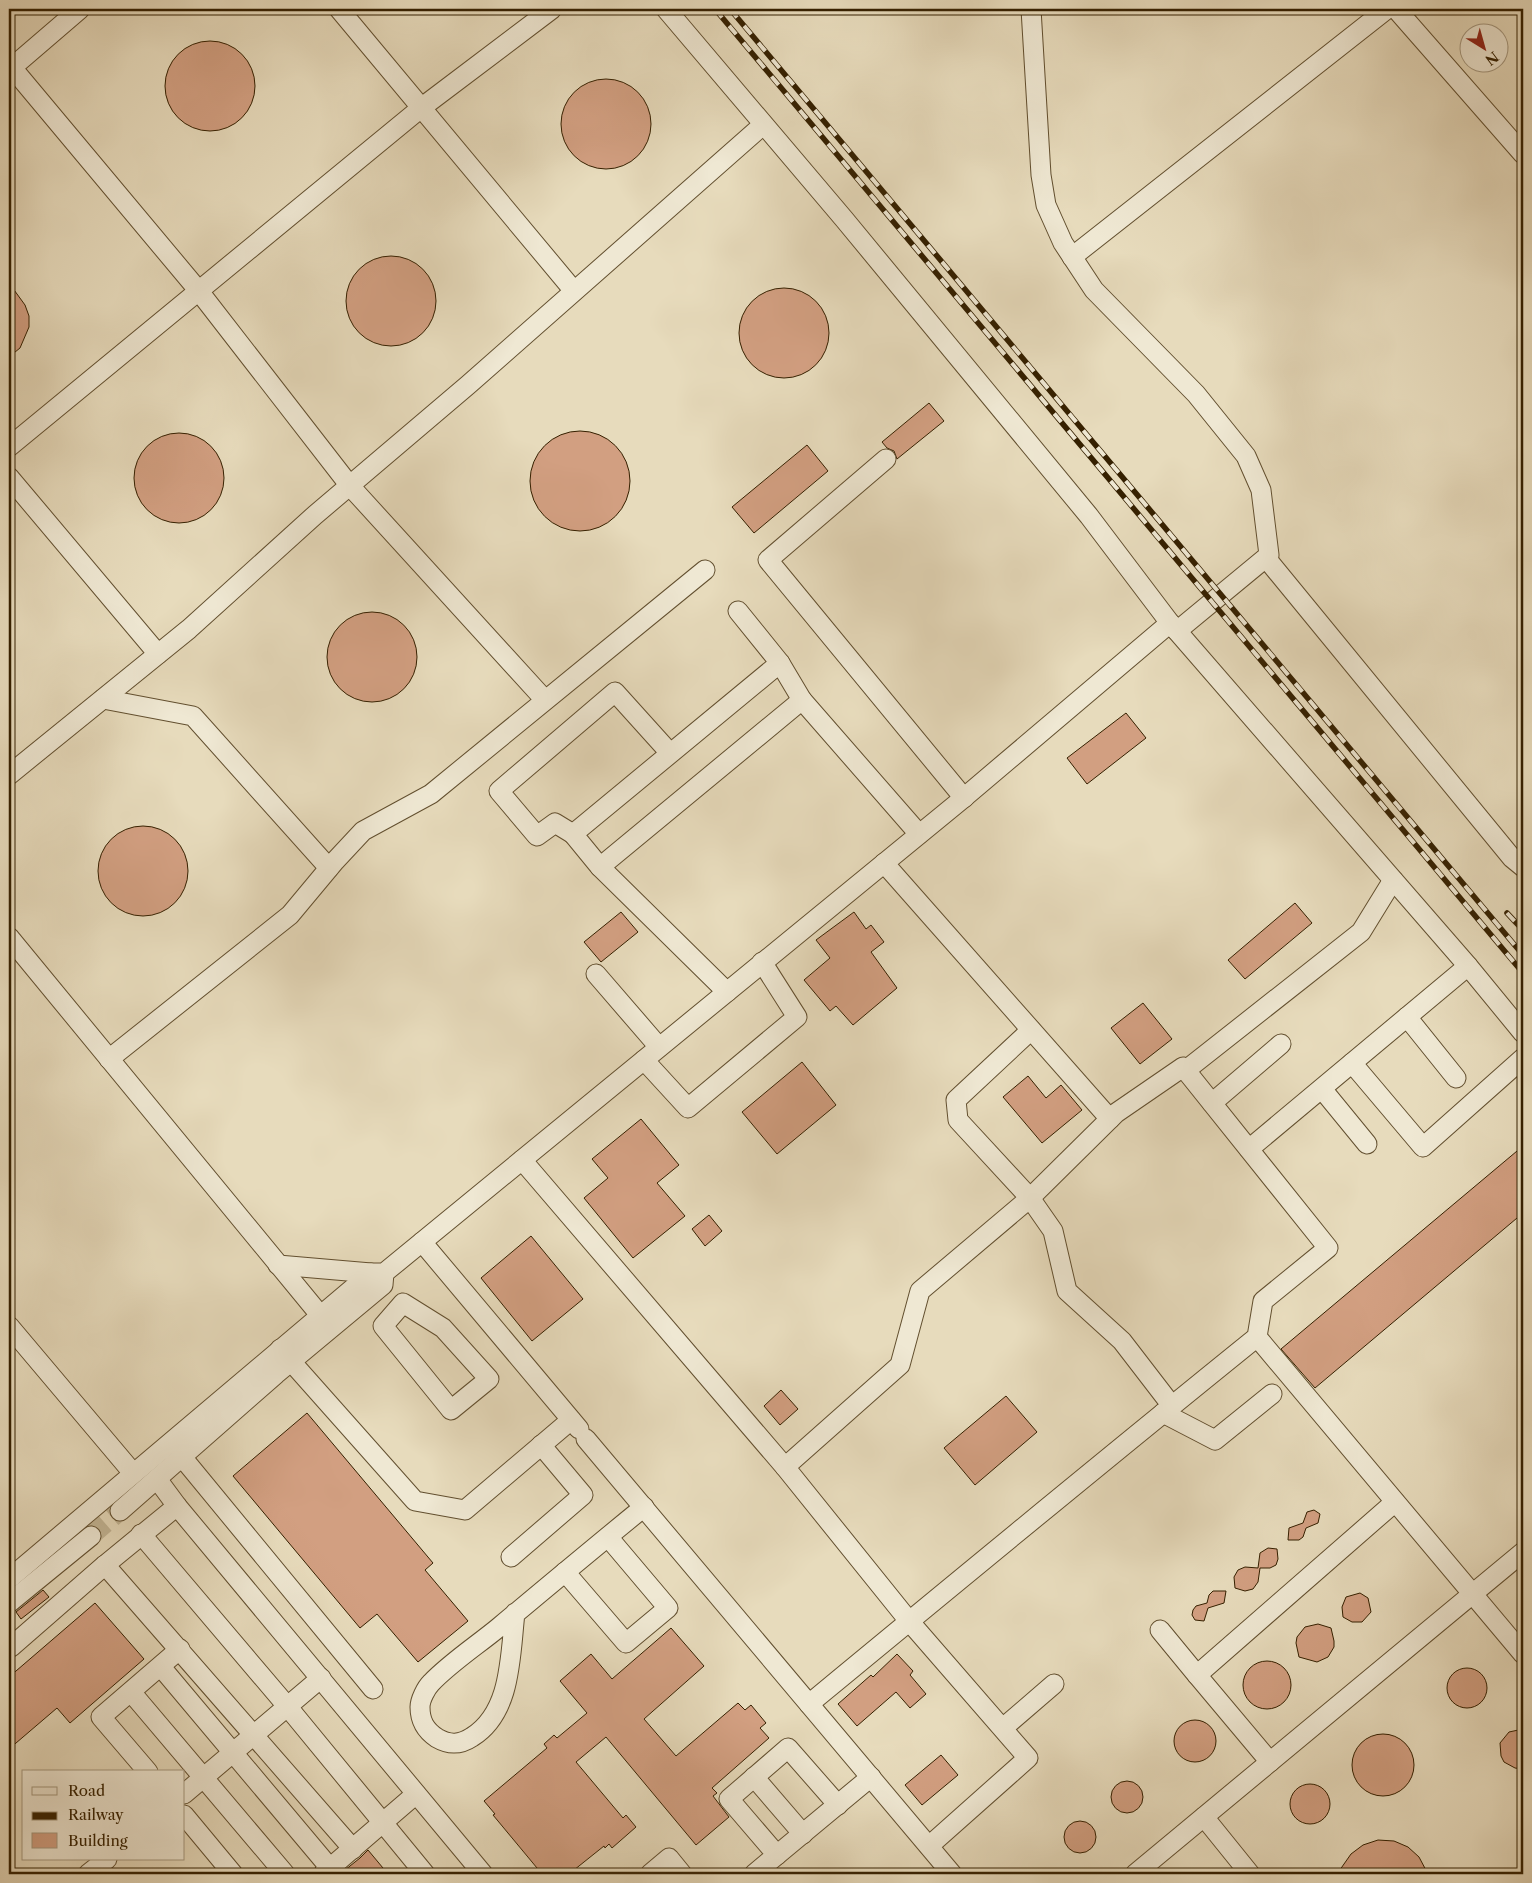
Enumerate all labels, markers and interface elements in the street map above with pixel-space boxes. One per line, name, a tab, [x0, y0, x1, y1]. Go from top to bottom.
north arrow	[1460, 22, 1510, 72]
text: N	[1482, 48, 1502, 69]
legend	[22, 1770, 185, 1860]
text: Road	[68, 1781, 105, 1800]
text: Railway	[68, 1805, 124, 1824]
text: Building	[68, 1831, 128, 1850]

